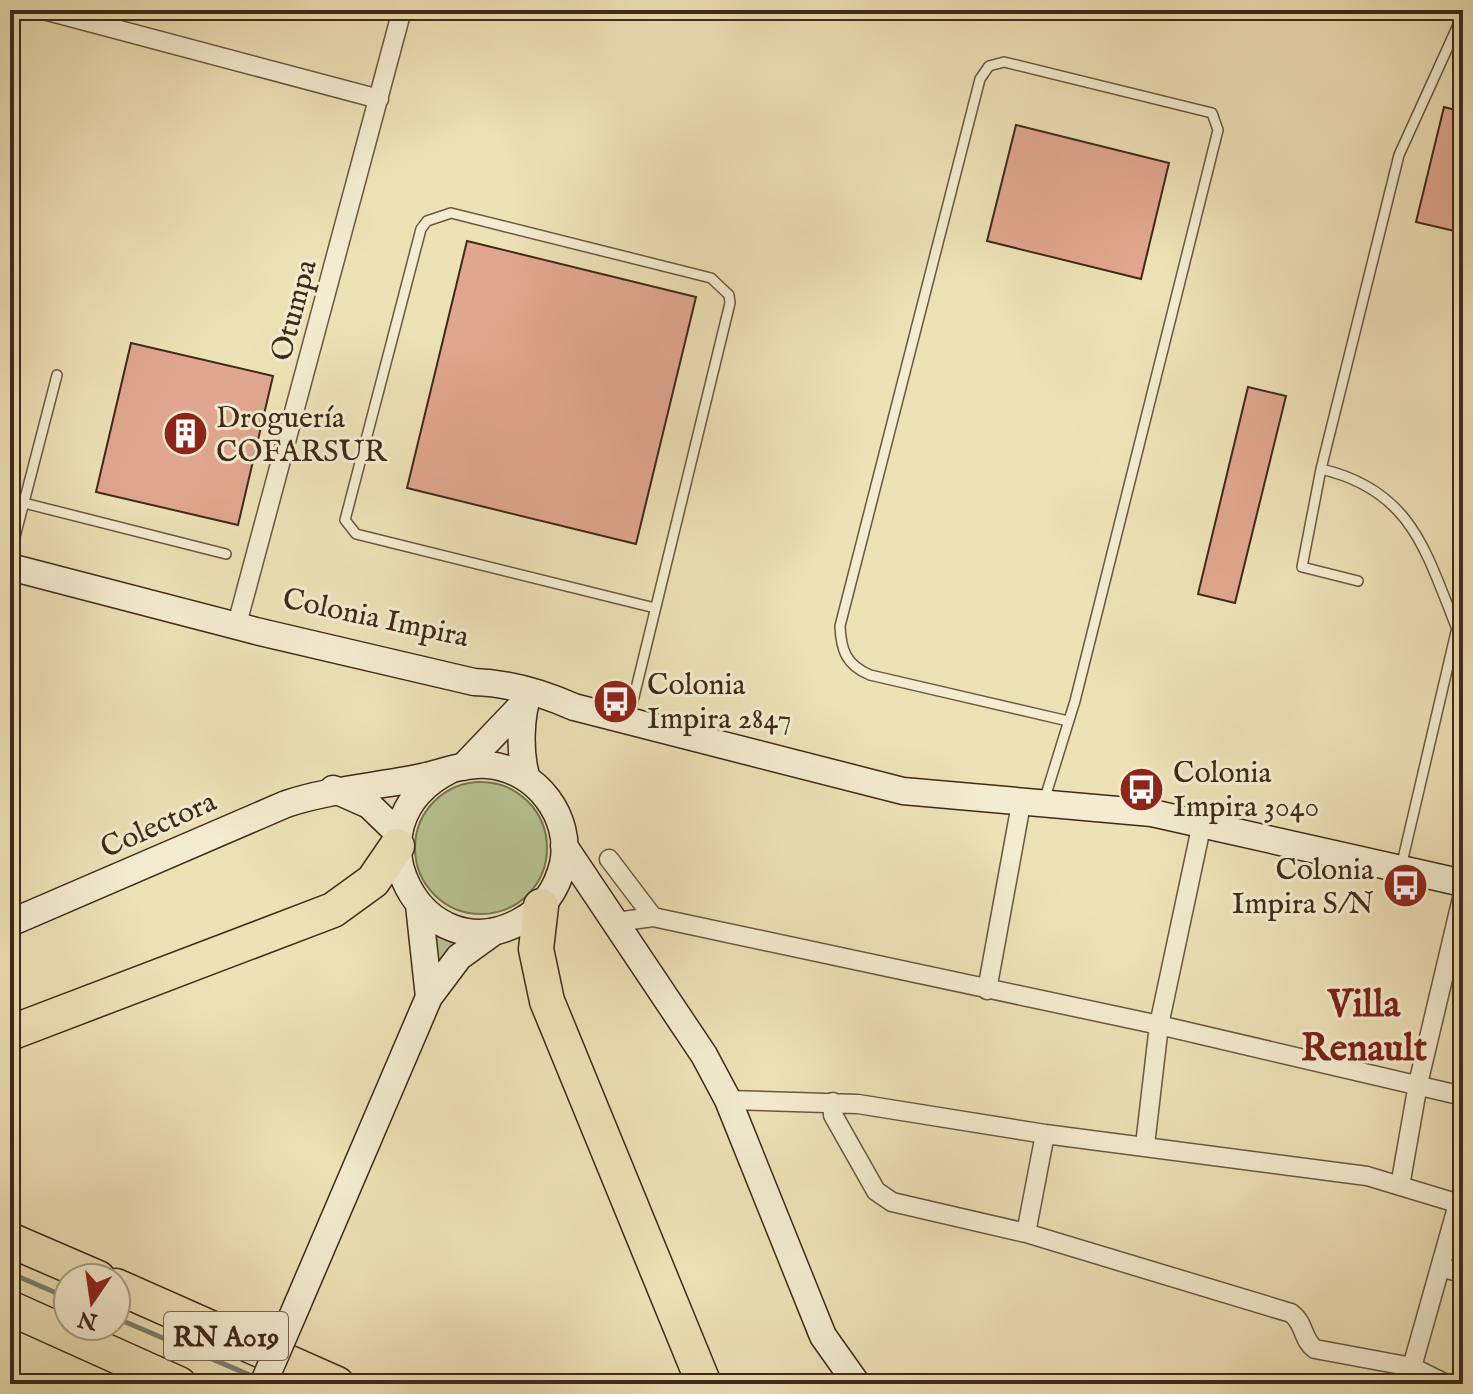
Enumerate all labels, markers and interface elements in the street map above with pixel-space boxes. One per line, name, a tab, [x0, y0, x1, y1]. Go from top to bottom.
street label: Otumpa	[263, 256, 327, 365]
place label: Droguería COFARSUR	[216, 400, 388, 472]
building icon: Droguería COFARSUR	[161, 410, 209, 458]
street label: Colonia Impira	[279, 581, 472, 657]
place label: Colonia Impira 2847	[647, 667, 791, 739]
bus stop icon: Colonia Impira 2847	[592, 677, 640, 725]
place label: Colonia Impira 3040	[1173, 755, 1319, 827]
bus stop icon: Colonia Impira 3040	[1118, 765, 1166, 813]
street label: Colectora	[95, 784, 223, 868]
place label: Colonia Impira S/N	[1232, 852, 1374, 924]
bus stop icon: Colonia Impira S/N	[1381, 862, 1429, 910]
district label: Villa Renault	[1301, 982, 1427, 1074]
north arrow	[52, 1262, 132, 1342]
text: N	[76, 1304, 101, 1336]
road number: RN A019	[164, 1312, 288, 1360]

